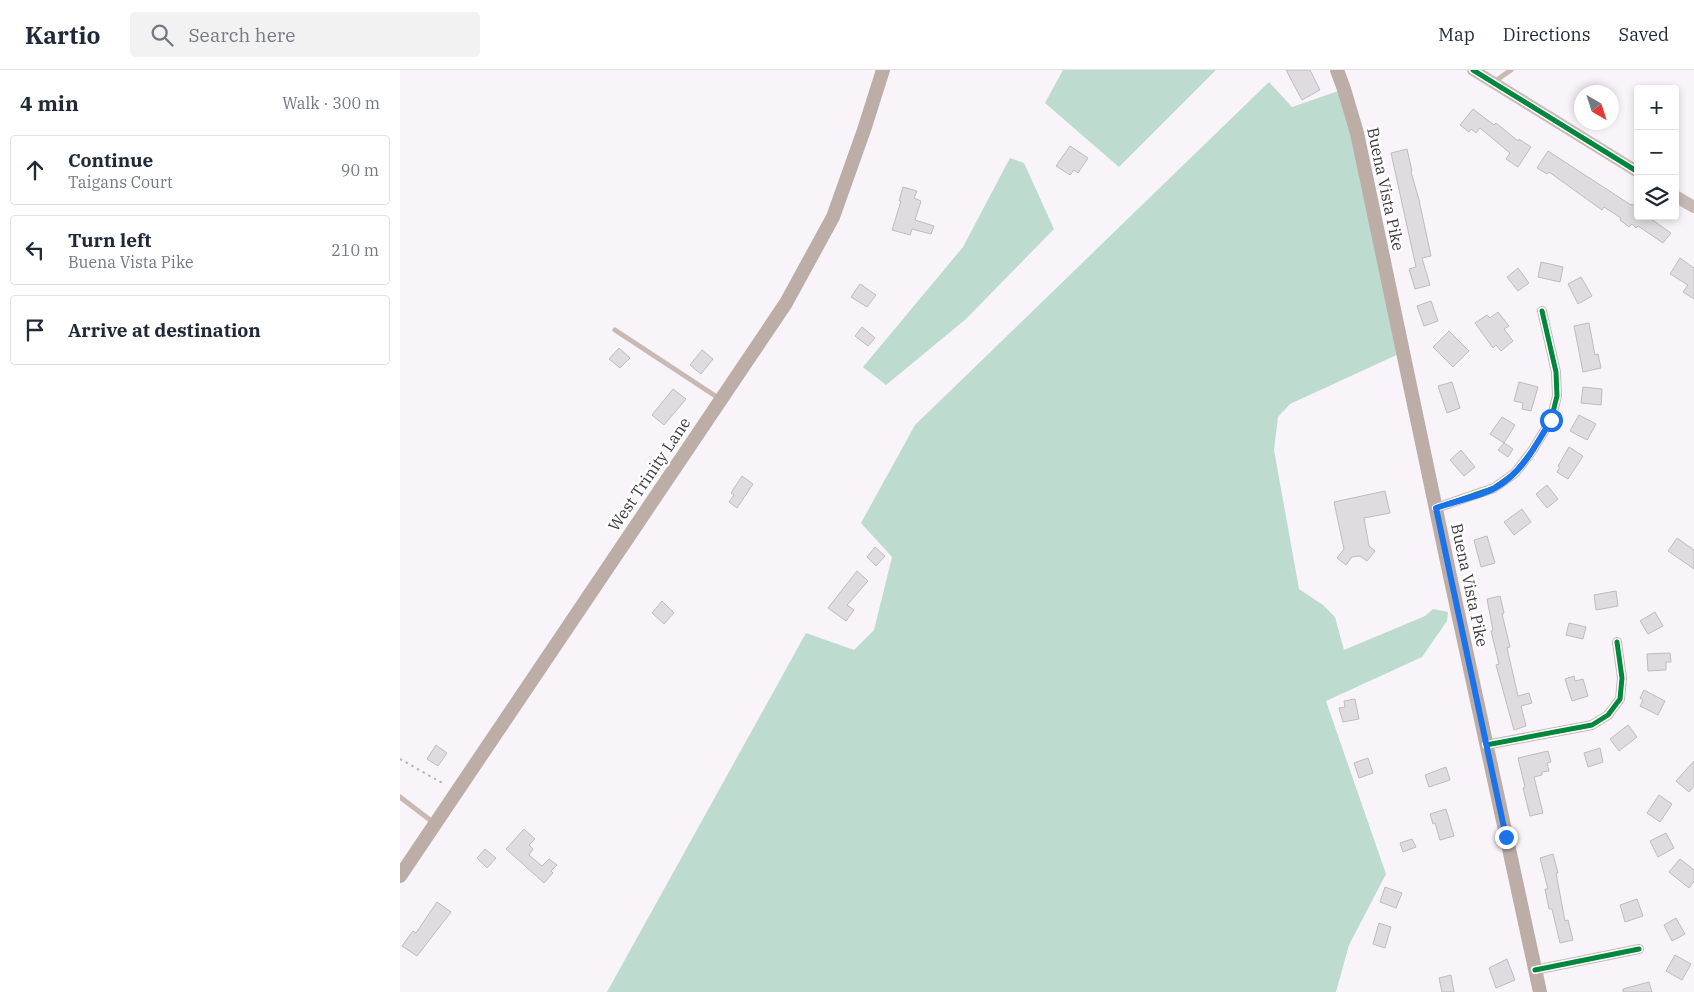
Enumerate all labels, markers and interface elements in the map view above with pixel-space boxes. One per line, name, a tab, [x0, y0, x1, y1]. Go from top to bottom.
search box	[130, 12, 480, 57]
text: Kartio	[25, 19, 100, 51]
icon: search	[148, 21, 176, 49]
text: Search here	[188, 23, 295, 47]
text: Map	[1438, 23, 1475, 46]
text: Directions	[1503, 23, 1591, 46]
text: Saved	[1619, 23, 1669, 46]
north arrow	[1574, 85, 1619, 130]
map controls	[1634, 85, 1679, 220]
button: +	[1634, 85, 1679, 130]
text: 4 min	[20, 89, 79, 117]
text: Walk · 300 m	[282, 93, 380, 113]
street label: Buena Vista Pike	[1363, 126, 1409, 252]
button: −	[1634, 130, 1679, 175]
text: Continue	[68, 148, 153, 172]
icon: ahead	[21, 156, 49, 184]
text: 90 m	[341, 160, 379, 180]
text: Taigans Court	[68, 172, 173, 192]
button: layers	[1634, 175, 1679, 220]
text: Turn left	[68, 228, 151, 252]
icon: left	[21, 236, 49, 264]
text: 210 m	[331, 240, 379, 260]
text: Buena Vista Pike	[68, 252, 194, 272]
icon: arrive	[21, 316, 49, 344]
text: Arrive at destination	[68, 318, 261, 342]
route start	[1540, 409, 1563, 432]
street label: West Trinity Lane	[604, 413, 694, 535]
street label: Buena Vista Pike	[1447, 522, 1493, 648]
route end	[1495, 826, 1518, 849]

